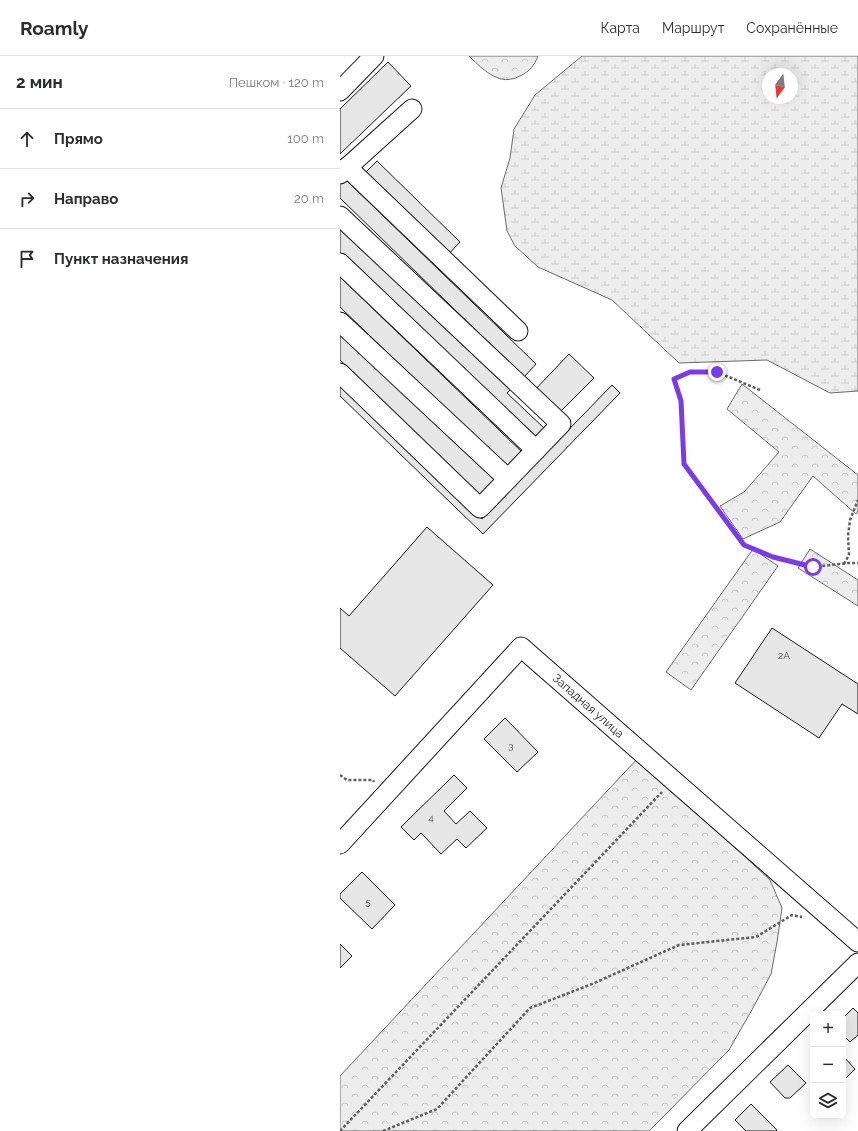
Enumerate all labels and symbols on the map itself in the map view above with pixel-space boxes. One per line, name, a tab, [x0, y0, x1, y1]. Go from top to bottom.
north arrow	[762, 68, 798, 104]
route end	[708, 363, 726, 381]
route start	[804, 558, 822, 576]
house number: 2А	[778, 650, 790, 661]
street label: Западная улица	[550, 671, 627, 741]
house number: 3	[508, 740, 514, 751]
house number: 4	[428, 812, 434, 823]
house number: 5	[365, 896, 371, 907]

